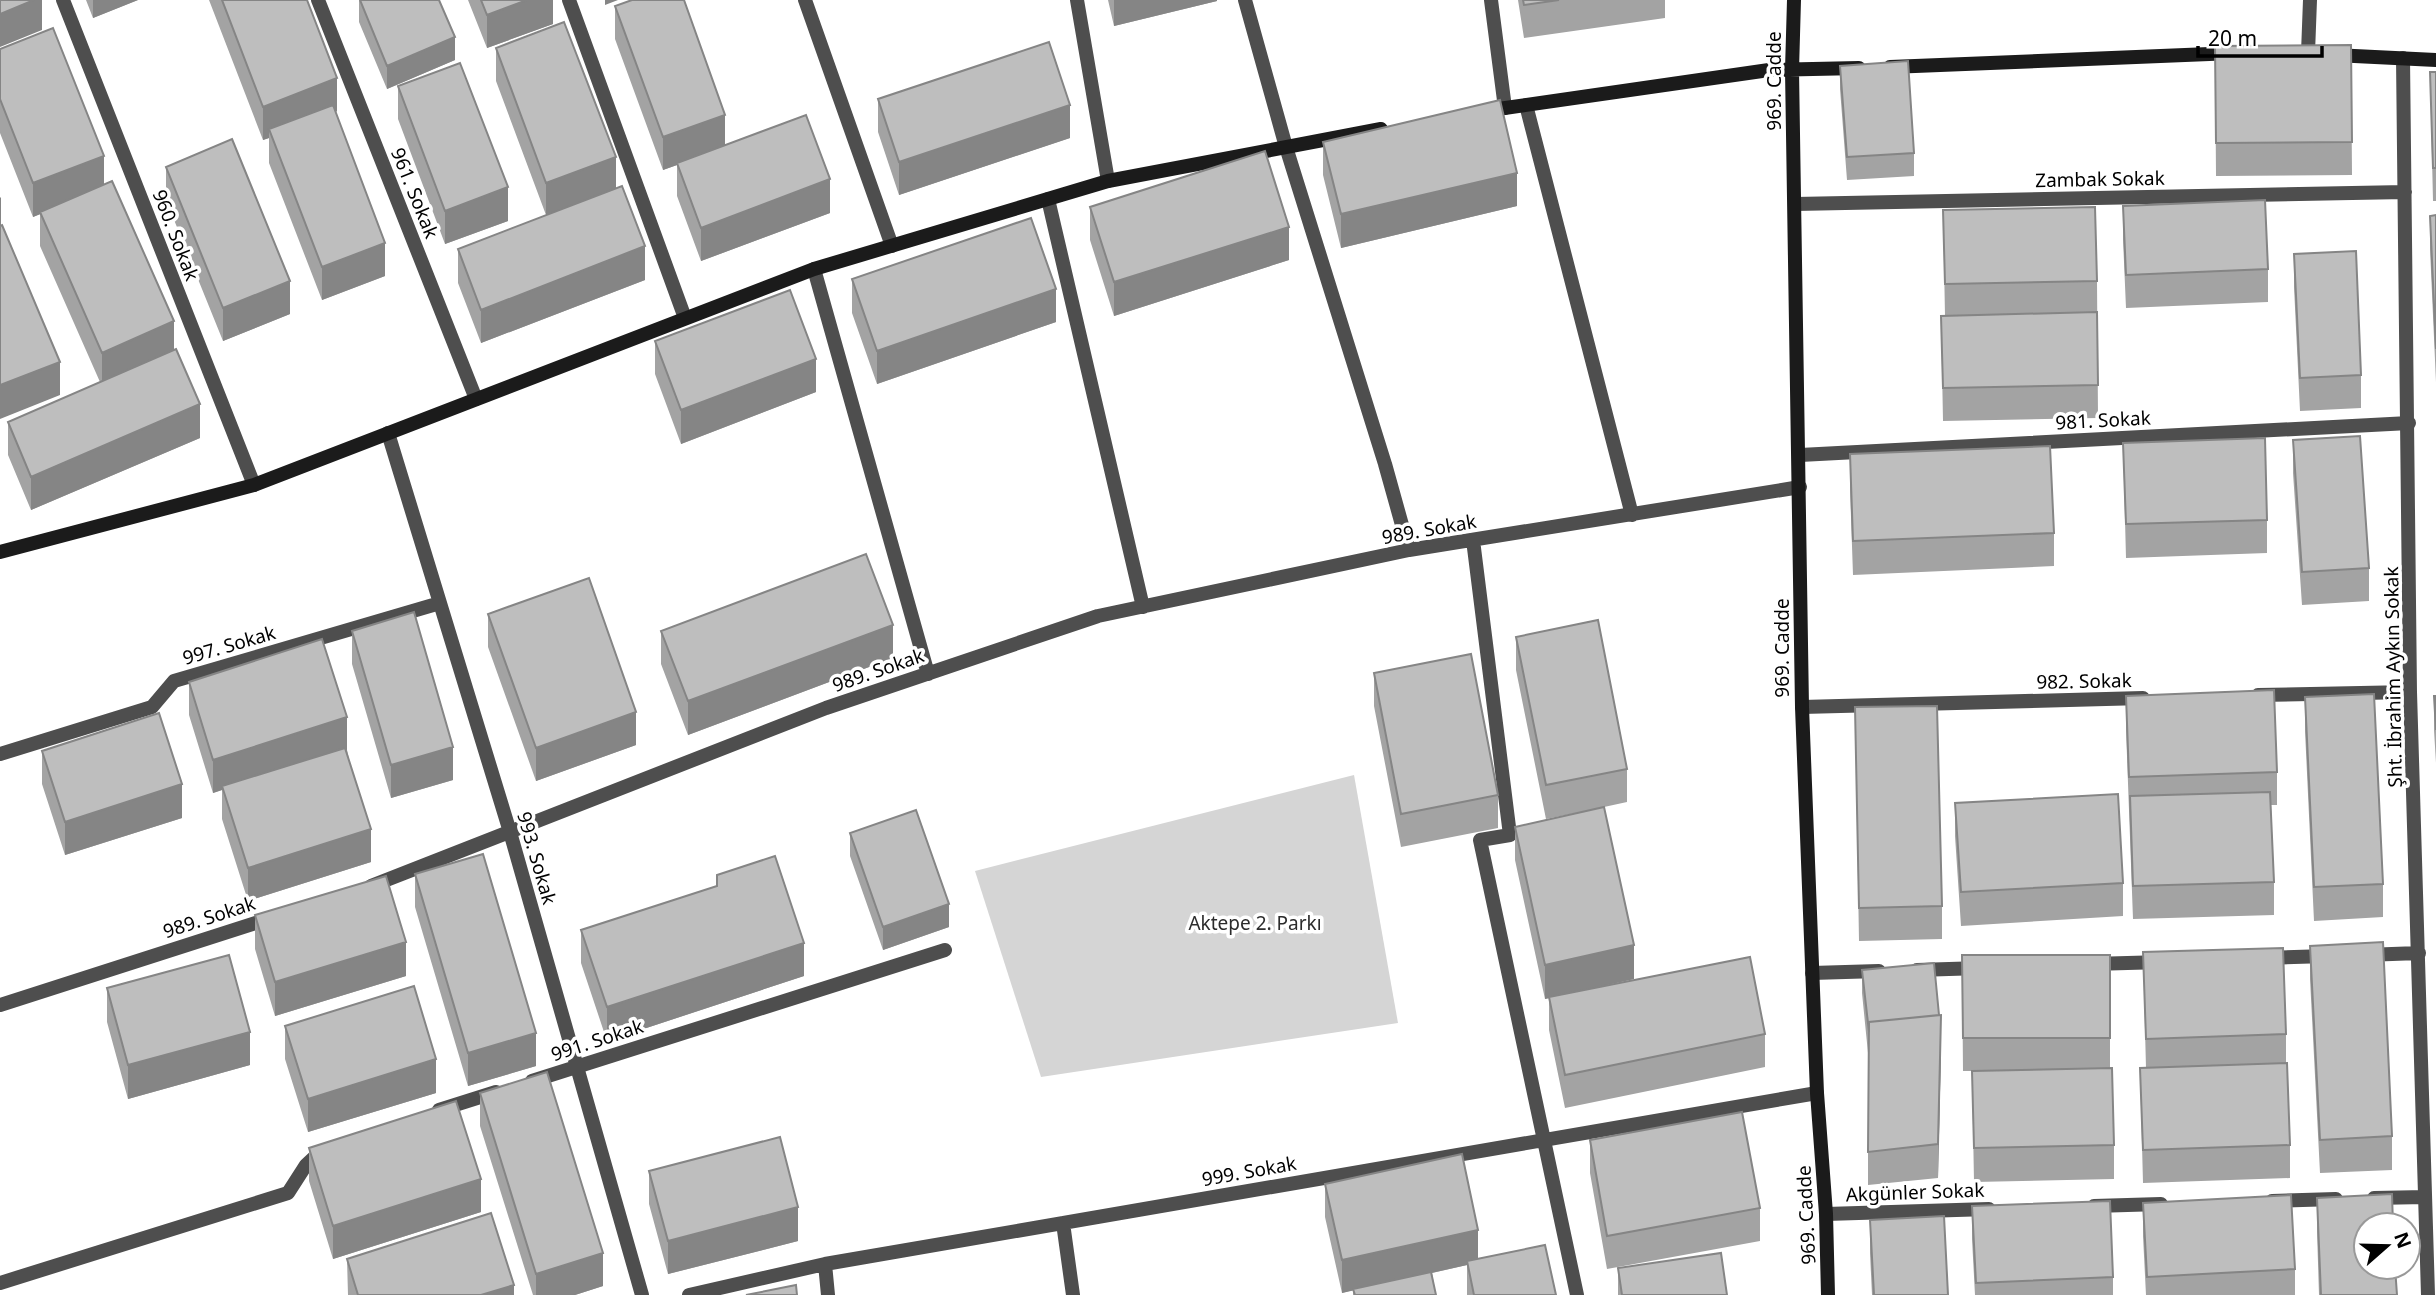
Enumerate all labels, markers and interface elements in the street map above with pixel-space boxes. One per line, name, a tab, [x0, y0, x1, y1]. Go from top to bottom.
scale bar	[2198, 14, 2322, 58]
text: 20 m	[2208, 24, 2257, 52]
street label: 969. Cadde	[1761, 31, 1787, 131]
street label: 961. Sokak	[385, 144, 445, 242]
street label: Zambak Sokak	[2035, 165, 2165, 193]
street label: 960. Sokak	[147, 186, 205, 284]
street label: 981. Sokak	[2055, 405, 2151, 435]
street label: 989. Sokak	[1380, 508, 1478, 550]
street label: Şht. İbrahim Aykın Sokak	[2378, 566, 2408, 788]
street label: 969. Cadde	[1769, 598, 1795, 698]
street label: 997. Sokak	[180, 619, 278, 671]
street label: 989. Sokak	[829, 642, 927, 698]
street label: 982. Sokak	[2036, 667, 2132, 695]
street label: 993. Sokak	[511, 809, 563, 907]
street label: 989. Sokak	[160, 890, 258, 944]
park label: Aktepe 2. Parkı	[1188, 910, 1322, 936]
street label: 991. Sokak	[548, 1013, 646, 1067]
street label: 999. Sokak	[1200, 1150, 1298, 1192]
street label: 969. Cadde	[1790, 1165, 1822, 1265]
street label: Akgünler Sokak	[1845, 1177, 1985, 1207]
north arrow	[2352, 1211, 2422, 1281]
text: N	[2388, 1228, 2418, 1252]

